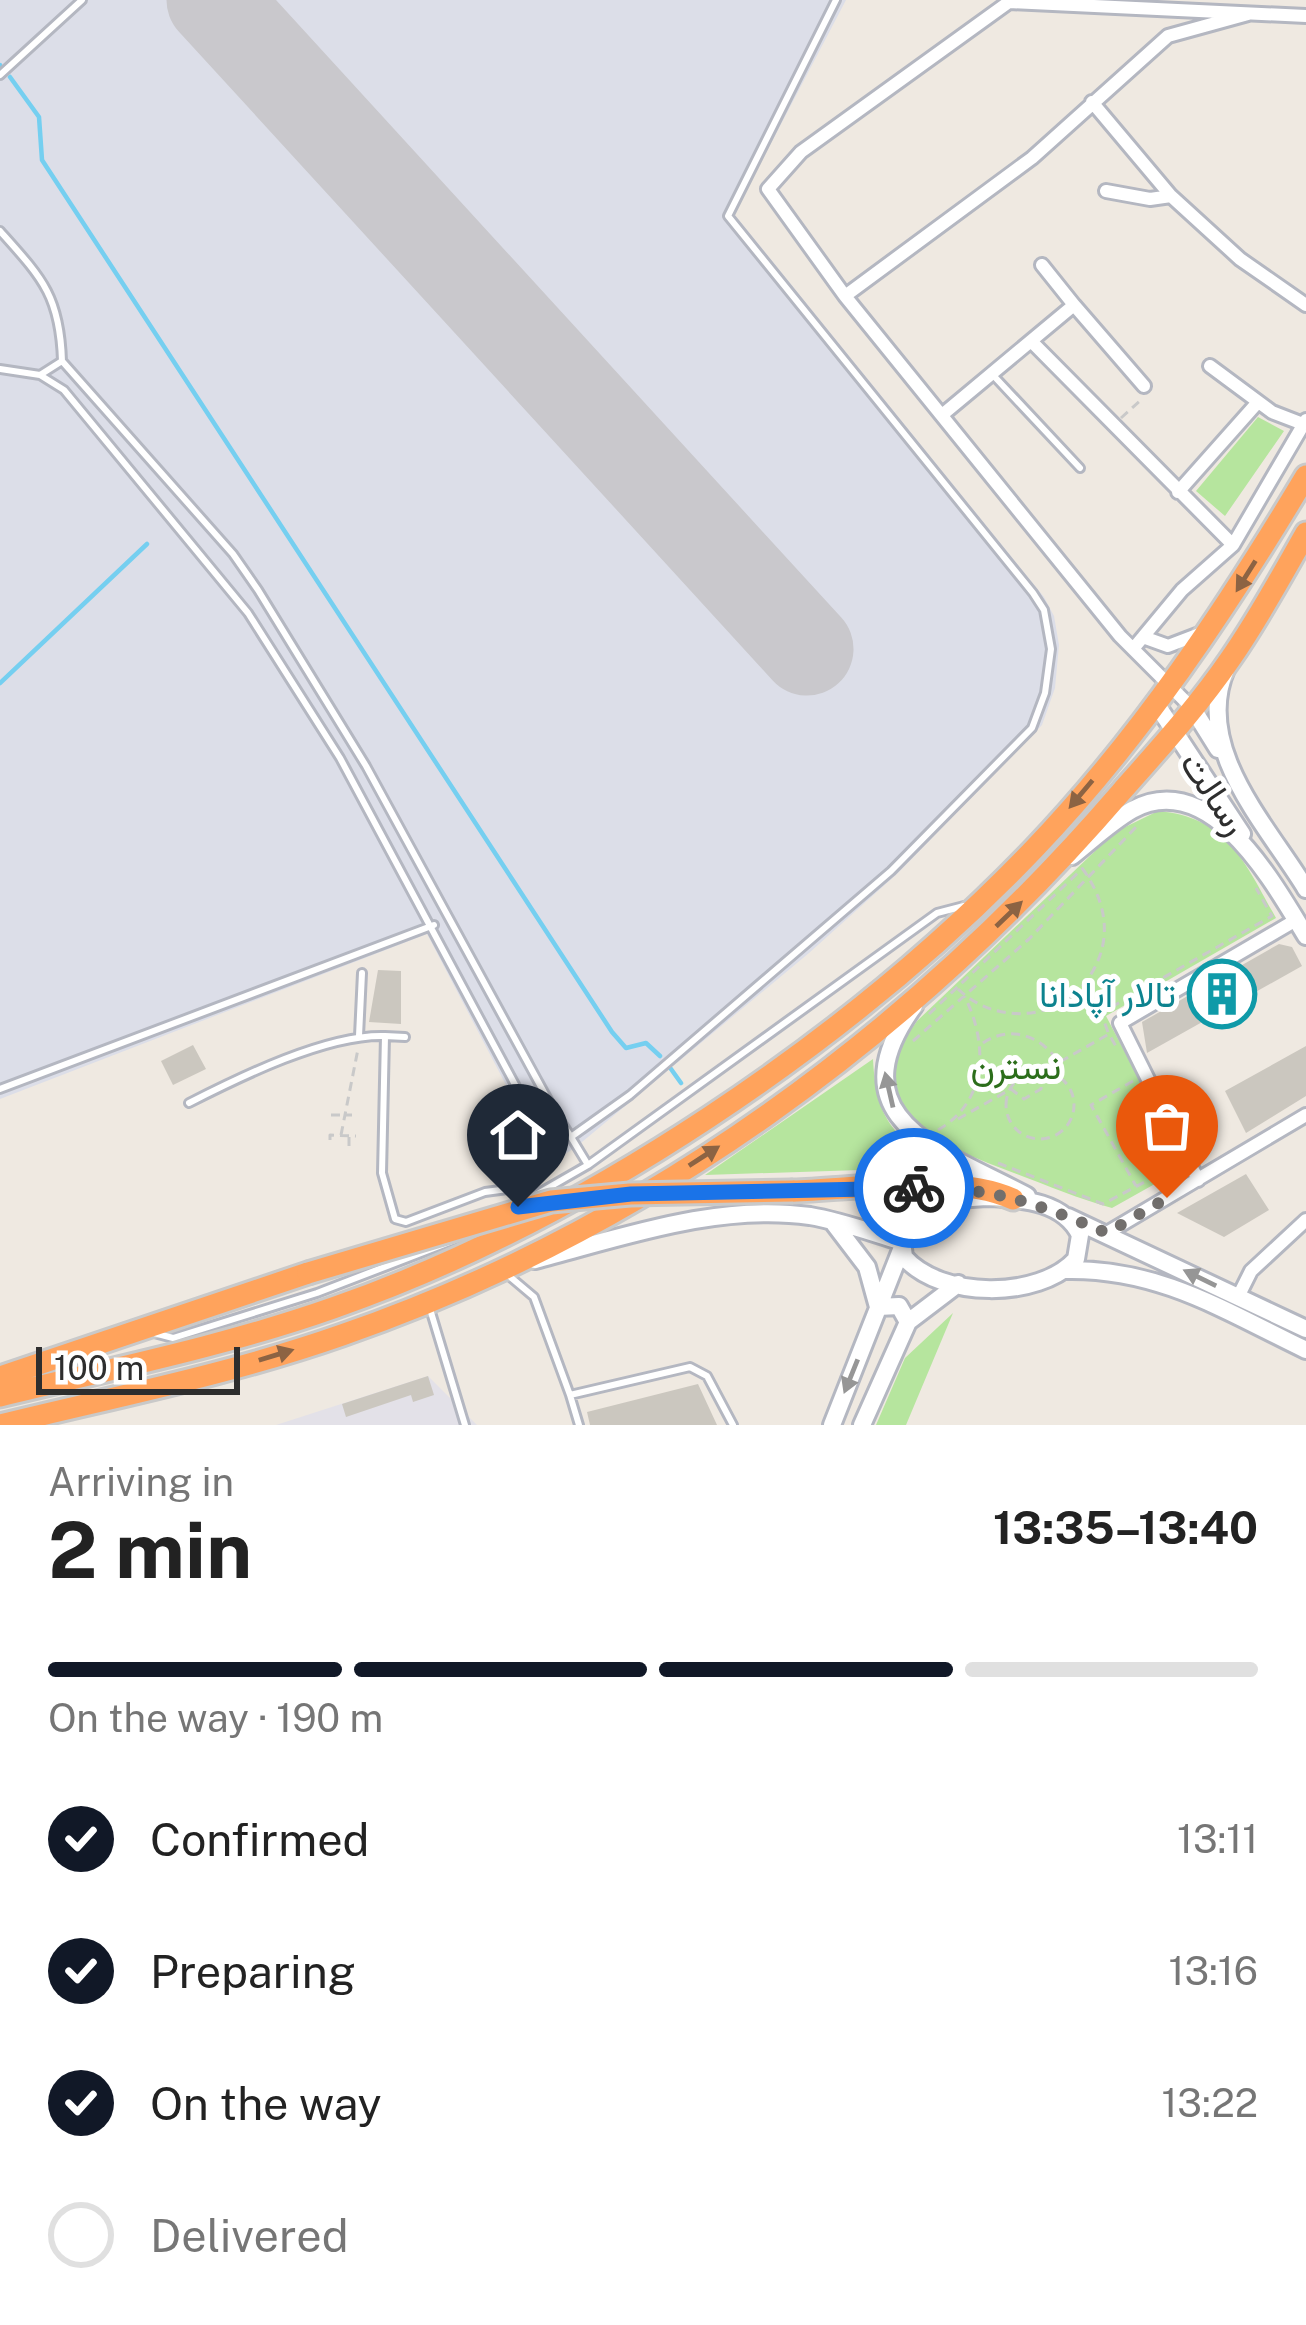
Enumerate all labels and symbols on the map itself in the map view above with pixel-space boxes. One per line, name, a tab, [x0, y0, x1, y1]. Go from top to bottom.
one-way arrow	[1235, 560, 1257, 592]
street label: رسالت	[1170, 743, 1258, 844]
one-way arrow	[1068, 779, 1094, 809]
one-way arrow	[994, 900, 1023, 928]
building icon: تالار آپادانا	[1187, 959, 1257, 1029]
place label: تالار آپادانا	[1039, 973, 1176, 1019]
park label: نسترن	[971, 1045, 1061, 1089]
one-way arrow	[879, 1070, 898, 1108]
pin	[1116, 1075, 1218, 1198]
pin	[467, 1084, 569, 1207]
courier	[854, 1128, 974, 1248]
one-way arrow	[688, 1146, 721, 1168]
one-way arrow	[1182, 1268, 1217, 1288]
scale bar	[36, 1341, 240, 1394]
one-way arrow	[258, 1345, 295, 1363]
one-way arrow	[841, 1359, 860, 1395]

